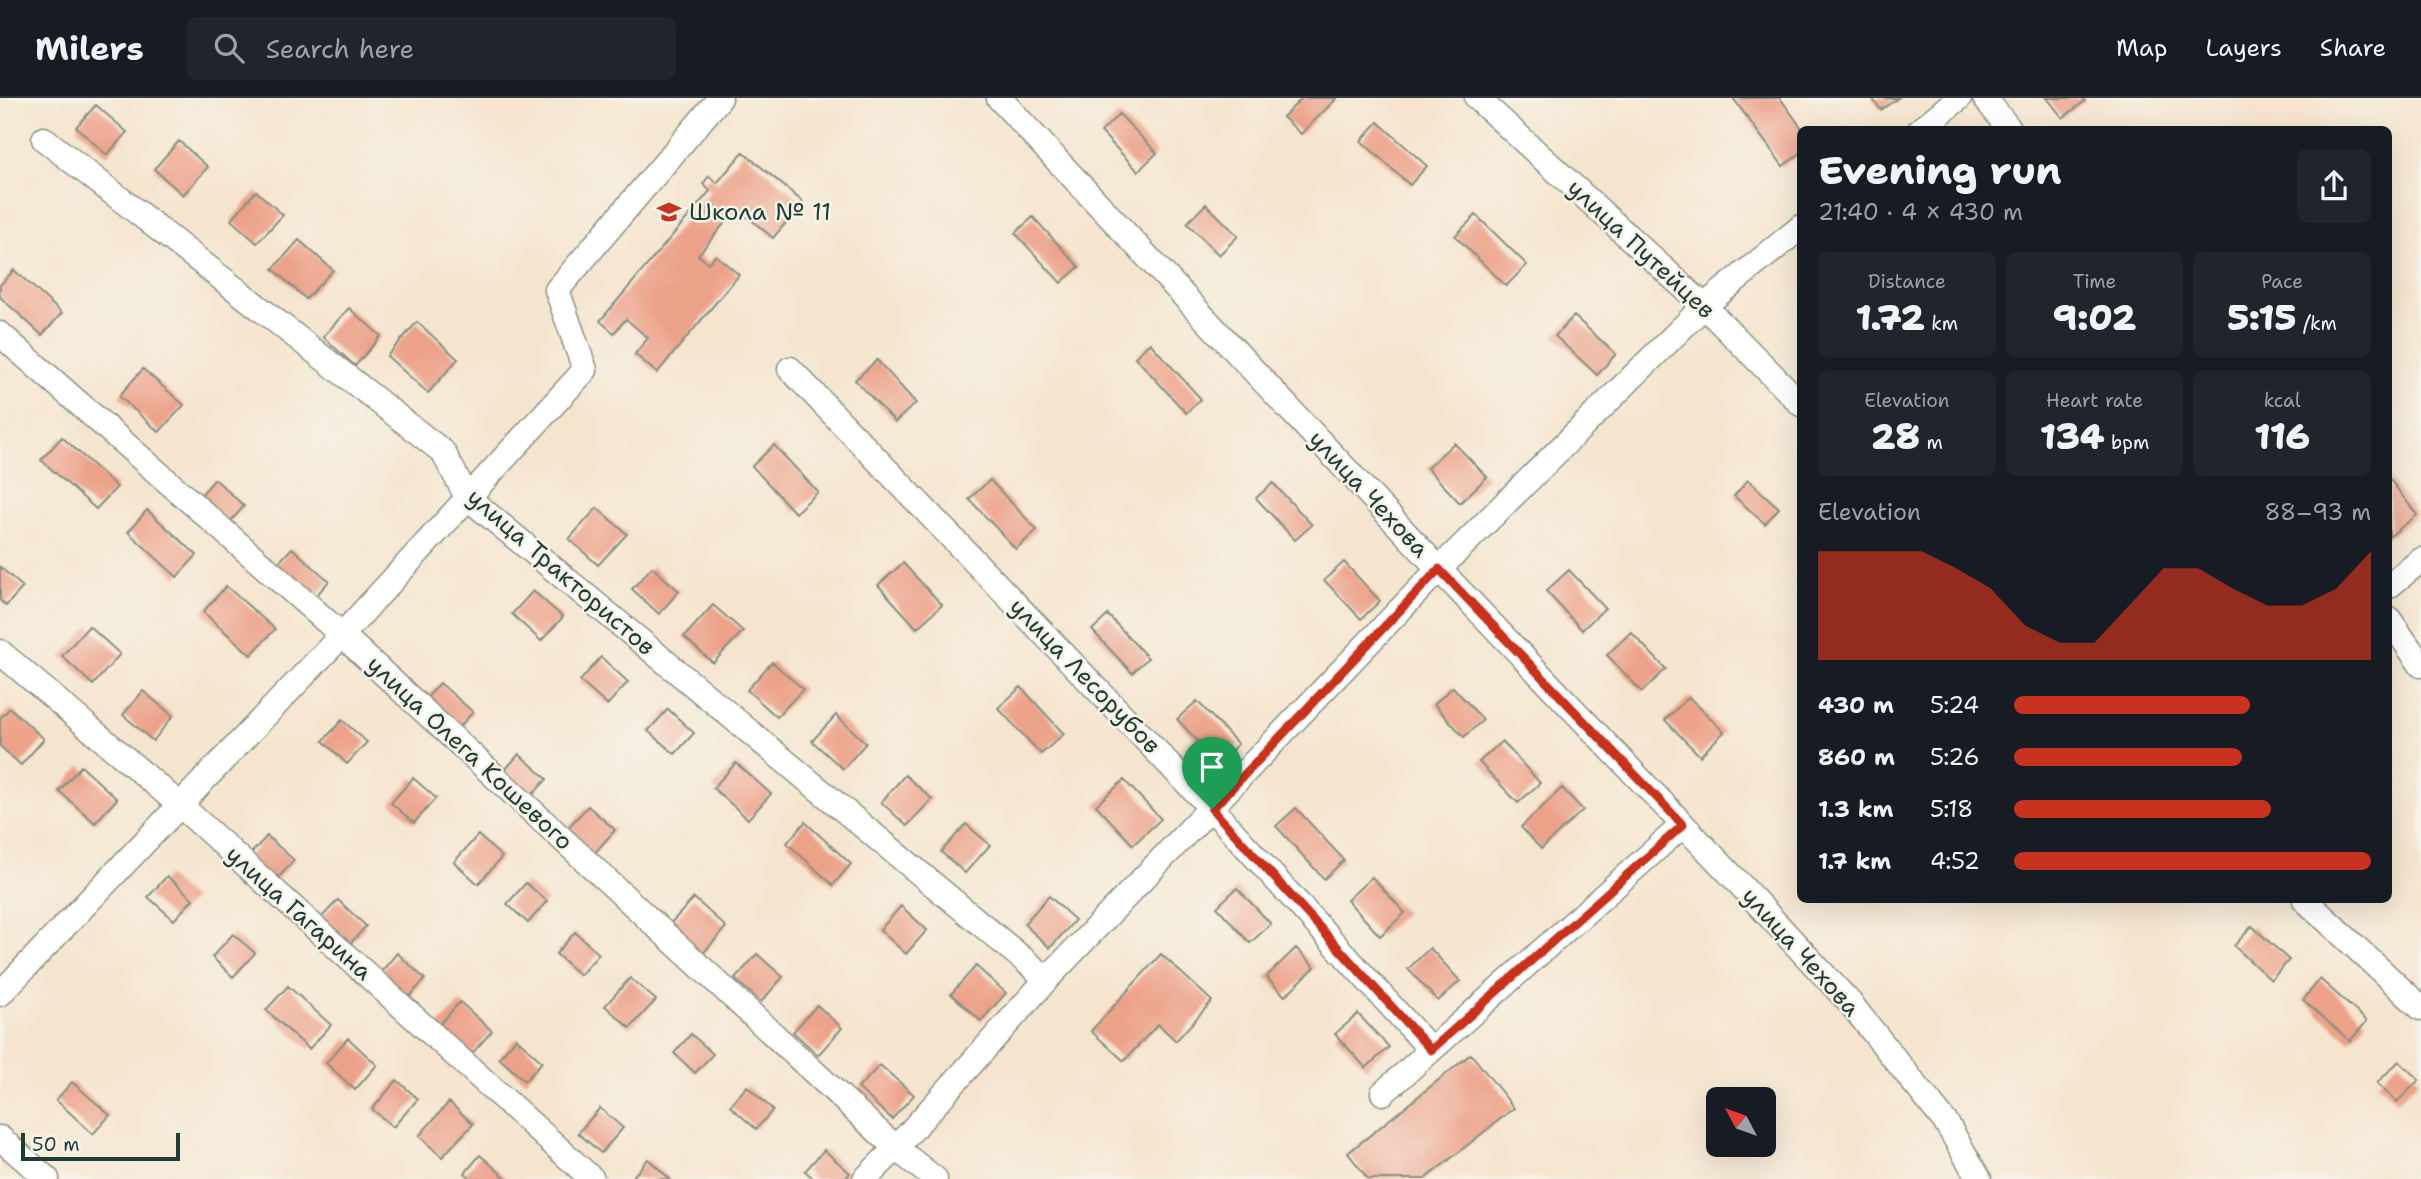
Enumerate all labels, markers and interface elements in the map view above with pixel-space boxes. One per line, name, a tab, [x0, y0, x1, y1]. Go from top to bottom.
search box	[186, 17, 676, 80]
text: Milers	[35, 26, 144, 71]
icon: search	[210, 29, 248, 67]
text: Search here	[266, 31, 414, 66]
text: Map	[2116, 32, 2167, 64]
text: Layers	[2205, 32, 2282, 64]
text: Share	[2320, 32, 2386, 64]
text: Evening run	[1818, 145, 2061, 196]
button: share	[2297, 149, 2371, 223]
street label: улица Путейцев	[1560, 172, 1722, 326]
place label: Школа № 11	[689, 196, 831, 228]
text: 21:40 · 4 × 430 m	[1818, 197, 2023, 227]
school or university icon: Школа № 11	[655, 198, 683, 226]
text: Distance	[1868, 269, 1946, 294]
text: Time	[2073, 269, 2116, 294]
text: Pace	[2261, 269, 2303, 294]
text: 1.72	[1856, 294, 1925, 341]
text: 9:02	[2053, 294, 2136, 341]
text: 5:15	[2227, 294, 2297, 341]
text: km	[1925, 311, 1958, 336]
text: /km	[2297, 311, 2337, 336]
text: Elevation	[1864, 388, 1949, 413]
text: Heart rate	[2046, 388, 2143, 413]
text: kcal	[2264, 388, 2301, 413]
text: 28	[1871, 413, 1920, 460]
text: 134	[2040, 413, 2105, 460]
text: 116	[2254, 413, 2310, 460]
street label: улица Чехова	[1302, 424, 1436, 565]
text: m	[1920, 430, 1943, 455]
text: bpm	[2105, 430, 2149, 455]
street label: улица Трактористов	[460, 481, 662, 663]
text: Elevation	[1818, 497, 1921, 527]
text: 88–93 m	[2265, 497, 2371, 527]
street label: улица Лесорубов	[1002, 591, 1168, 761]
street label: улица Олега Кошевого	[360, 649, 580, 857]
text: 430 m	[1818, 690, 1894, 720]
text: 5:24	[1930, 690, 1979, 720]
pin	[1182, 737, 1242, 809]
text: 860 m	[1818, 742, 1895, 772]
text: 5:26	[1930, 742, 1980, 772]
icon: arrive	[1193, 748, 1231, 786]
text: 1.3 km	[1818, 794, 1893, 824]
text: 5:18	[1930, 794, 1973, 824]
street label: улица Гагарина	[219, 839, 379, 987]
text: 1.7 km	[1818, 846, 1891, 876]
text: 4:52	[1930, 846, 1980, 876]
street label: улица Чехова	[1735, 881, 1867, 1023]
north arrow	[1706, 1087, 1776, 1157]
map controls	[1706, 1087, 1776, 1157]
scale bar	[21, 1130, 180, 1162]
text: 50 m	[32, 1132, 80, 1157]

